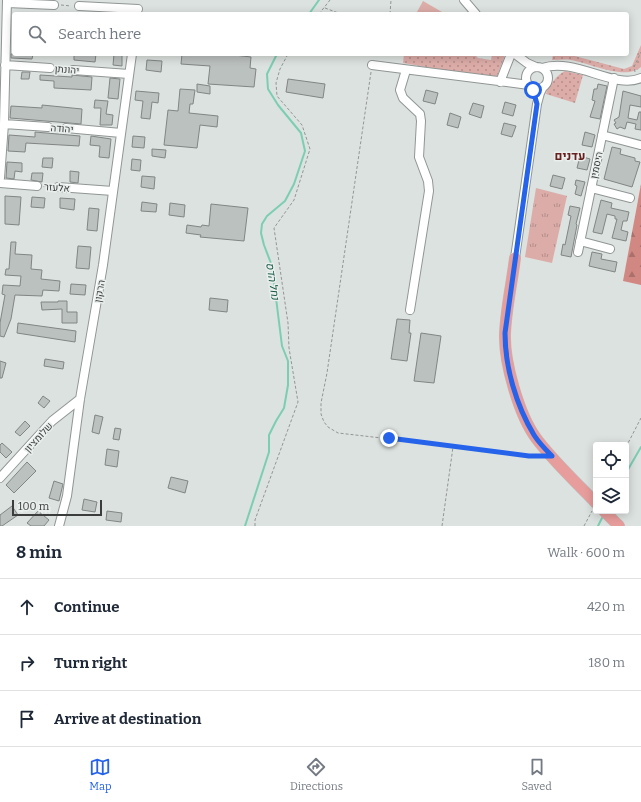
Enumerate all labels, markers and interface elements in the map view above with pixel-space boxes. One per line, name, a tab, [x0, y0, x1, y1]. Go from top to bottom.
search box	[12, 12, 629, 56]
icon: search	[26, 23, 48, 45]
text: Search here	[58, 25, 141, 43]
street label: יהונתן	[54, 63, 80, 77]
route start	[524, 81, 542, 99]
street label: יהודה	[50, 122, 74, 136]
district label: עדנים	[555, 149, 585, 163]
street label: היסמין	[588, 150, 606, 180]
street label: אלעזר	[44, 181, 70, 195]
water label: נחל הדס	[263, 261, 282, 302]
street label: הרקון	[92, 279, 108, 303]
street label: שלומציון	[22, 420, 56, 455]
route end	[380, 429, 398, 447]
map controls	[593, 442, 629, 514]
button: locate	[593, 442, 629, 478]
button: layers	[593, 478, 629, 514]
scale bar	[12, 498, 102, 517]
text: 100 m	[18, 500, 49, 513]
text: 8 min	[16, 542, 62, 563]
text: Walk · 600 m	[547, 545, 625, 560]
icon: ahead	[16, 596, 38, 618]
text: Continue	[54, 598, 120, 616]
text: 420 m	[587, 599, 625, 614]
icon: right	[16, 652, 38, 674]
text: Turn right	[54, 654, 127, 672]
text: 180 m	[589, 655, 625, 670]
icon: arrive	[16, 708, 38, 730]
text: Arrive at destination	[54, 710, 201, 728]
tab: Map	[89, 756, 111, 793]
tab: Directions	[290, 756, 343, 793]
tab: Saved	[521, 756, 552, 793]

